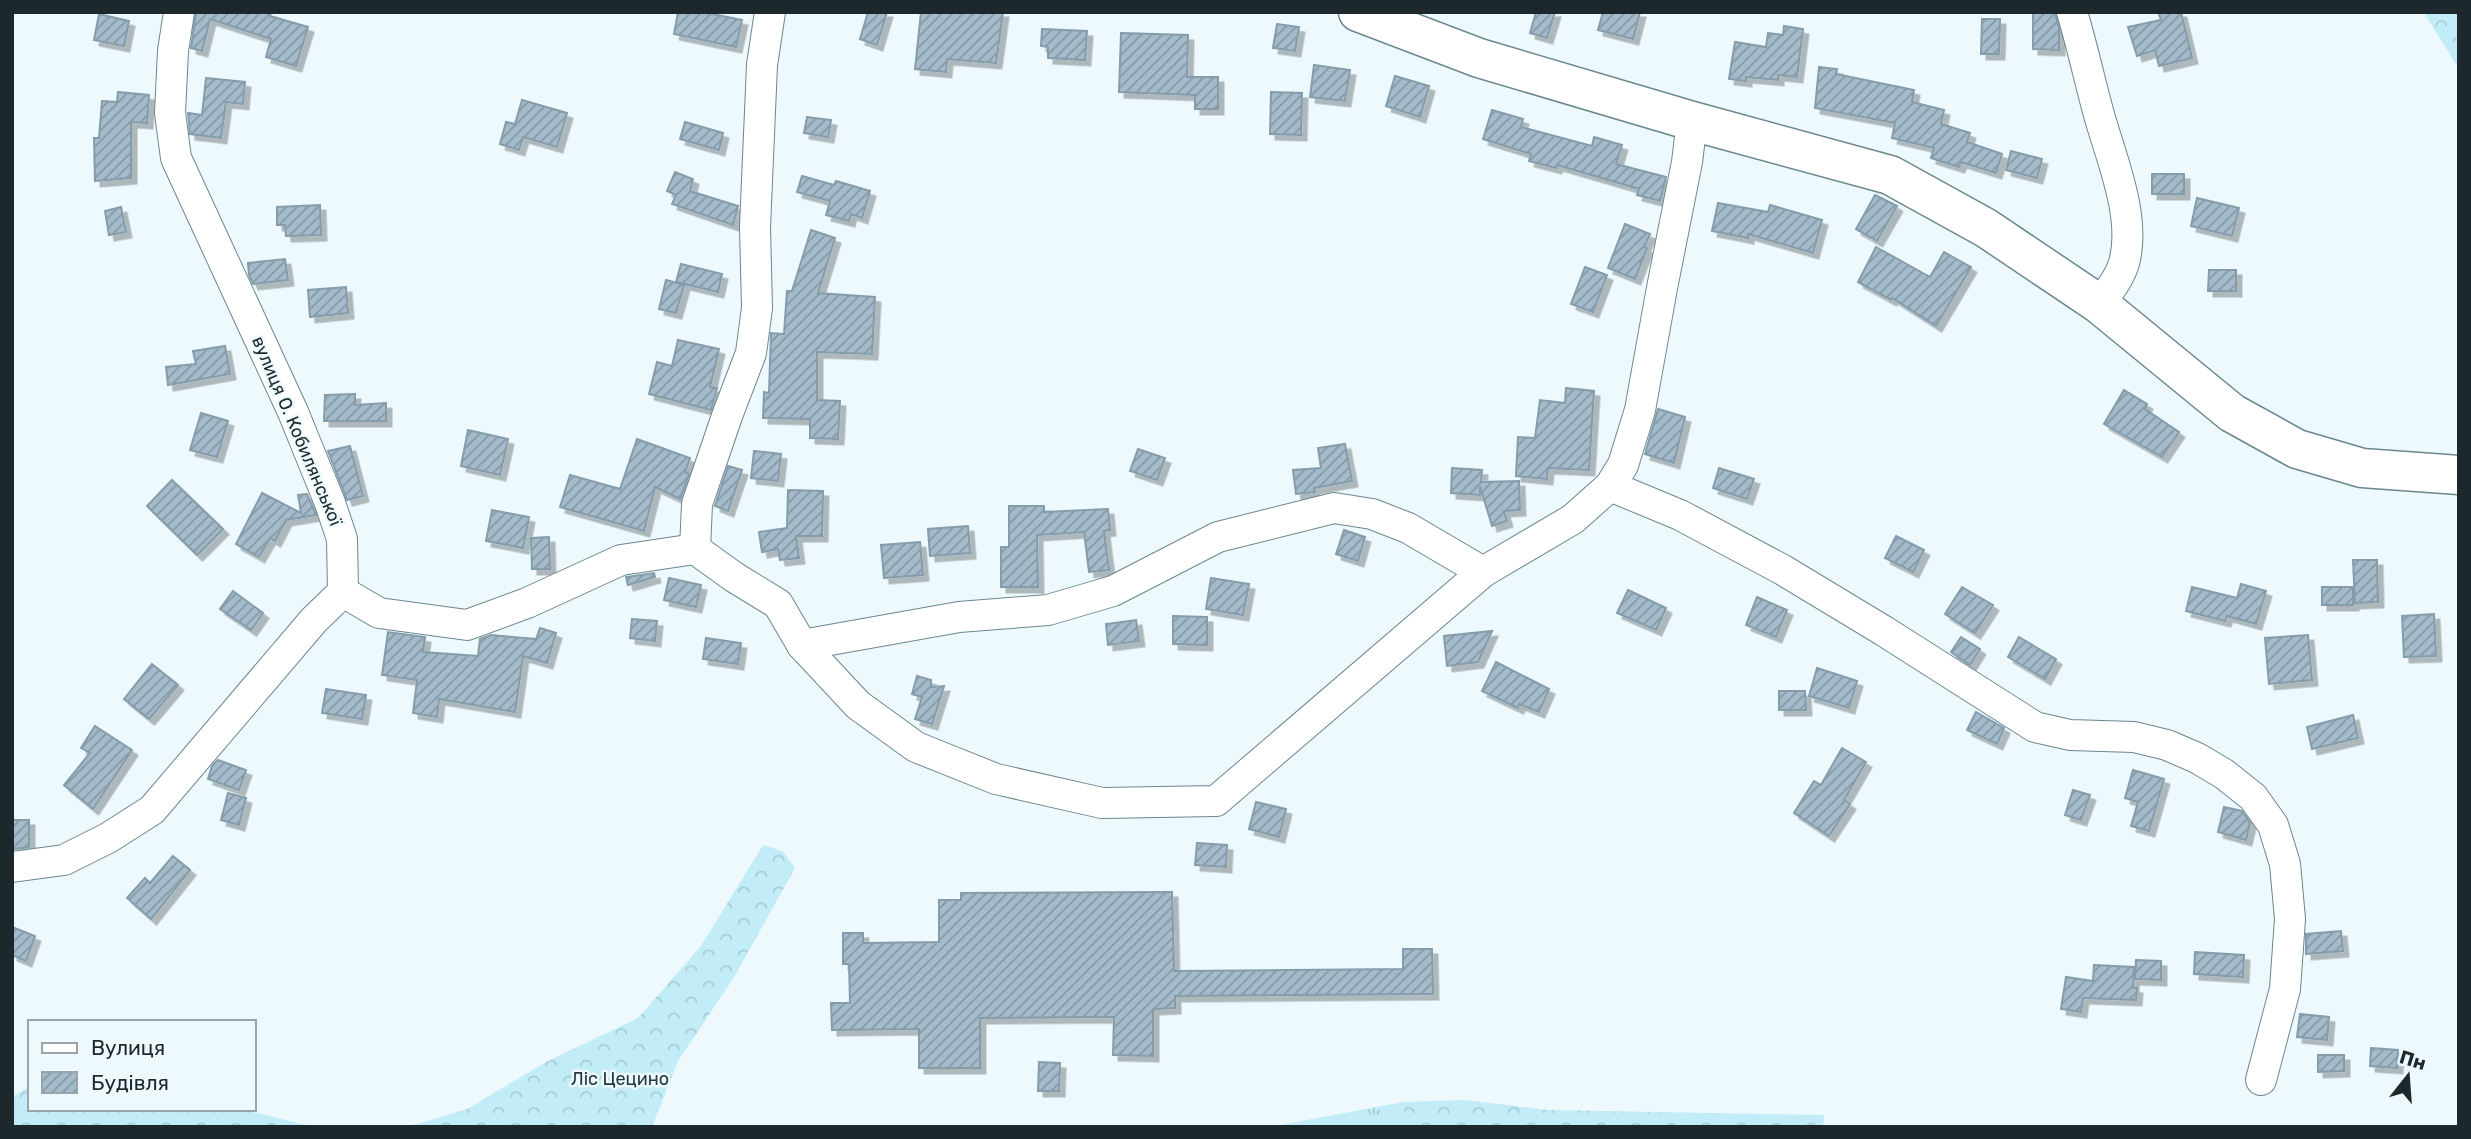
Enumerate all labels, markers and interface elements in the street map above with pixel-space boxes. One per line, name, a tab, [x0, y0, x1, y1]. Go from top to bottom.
street label: вулиця О. Кобилянської	[247, 333, 347, 530]
legend	[28, 1020, 256, 1111]
text: Вулиця	[91, 1035, 165, 1060]
north arrow	[2373, 1041, 2443, 1111]
text: Пн	[2397, 1045, 2429, 1075]
park label: Ліс Цецино	[571, 1068, 669, 1090]
text: Будівля	[91, 1070, 169, 1095]

